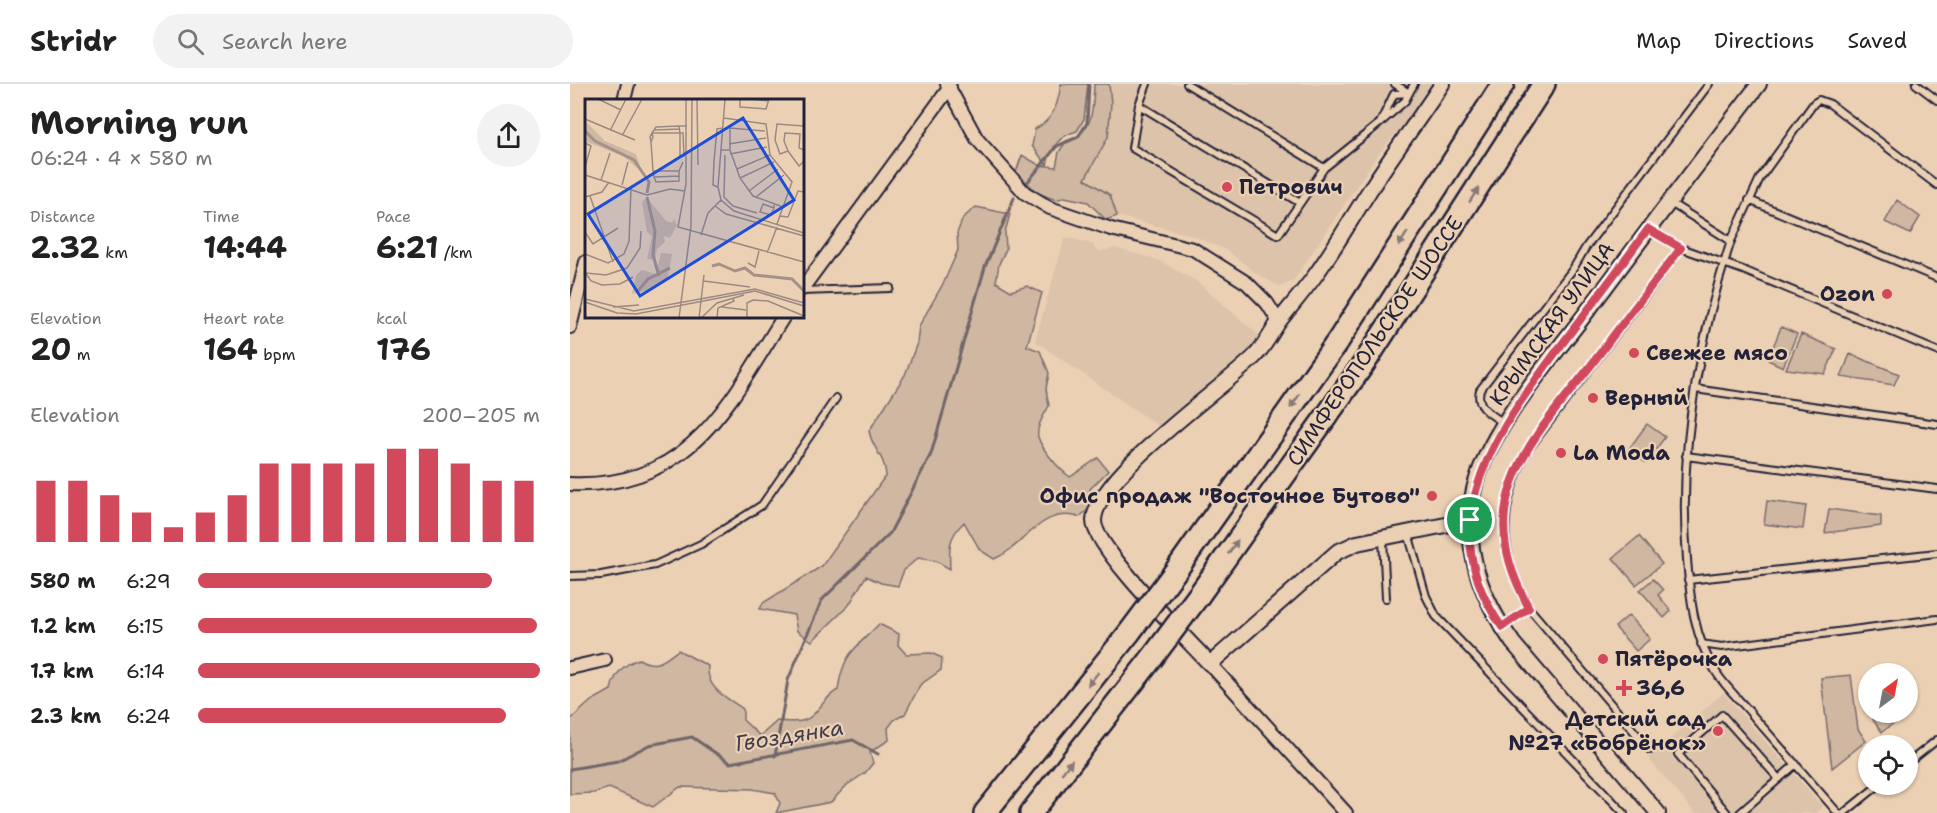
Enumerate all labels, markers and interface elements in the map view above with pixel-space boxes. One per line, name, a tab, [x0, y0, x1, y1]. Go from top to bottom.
search box	[153, 14, 573, 68]
text: Stridr	[30, 22, 117, 60]
icon: search	[174, 25, 207, 58]
text: Search here	[222, 27, 348, 56]
text: Map	[1636, 27, 1681, 55]
text: Directions	[1714, 27, 1814, 55]
text: Saved	[1847, 27, 1907, 55]
inset map	[585, 99, 804, 318]
text: Morning run	[30, 100, 248, 145]
button: share	[477, 104, 540, 167]
text: 06:24 · 4 × 580 m	[30, 145, 212, 171]
place label: Петрович	[1239, 173, 1343, 201]
marker: Петрович	[1220, 180, 1234, 194]
one-way arrow	[1468, 188, 1480, 204]
text: Distance	[30, 206, 96, 227]
text: Time	[203, 206, 240, 227]
text: Pace	[376, 206, 411, 227]
street label: СИМФЕРОПОЛЬСКОЕ ШОССЕ	[1281, 210, 1469, 472]
text: 2.32	[30, 227, 100, 268]
text: 14:44	[203, 227, 287, 268]
text: 6:21	[376, 227, 439, 268]
one-way arrow	[1398, 231, 1409, 248]
street label: КРЫМСКАЯ УЛИЦА	[1483, 237, 1621, 411]
text: km	[100, 242, 128, 263]
text: /km	[439, 242, 473, 263]
place label: Ozon	[1820, 280, 1875, 308]
marker: Ozon	[1880, 287, 1894, 301]
text: Elevation	[30, 308, 102, 329]
text: Heart rate	[203, 308, 285, 329]
text: kcal	[376, 308, 407, 329]
text: 20	[30, 329, 71, 370]
text: 164	[203, 329, 258, 370]
text: 176	[376, 329, 431, 370]
place label: Свежее мясо	[1646, 339, 1788, 367]
text: m	[71, 344, 91, 365]
text: bpm	[258, 344, 295, 365]
marker: Свежее мясо	[1627, 346, 1641, 360]
place label: Верный	[1605, 384, 1688, 412]
marker: Верный	[1586, 391, 1600, 405]
one-way arrow	[1289, 393, 1301, 409]
text: Elevation	[30, 402, 120, 428]
text: 200–205 m	[421, 402, 540, 428]
place label: La Moda	[1573, 439, 1671, 467]
marker: La Moda	[1554, 446, 1568, 460]
place label: Офис продаж "Восточное Бутово"	[1040, 482, 1420, 510]
marker: Офис продаж "Восточное Бутово"	[1425, 489, 1439, 503]
pin	[1444, 494, 1495, 545]
icon: arrive	[1453, 503, 1486, 536]
one-way arrow	[1227, 539, 1238, 555]
text: 580 m	[30, 568, 95, 594]
text: 6:29	[126, 568, 171, 594]
text: 1.2 km	[30, 613, 96, 639]
text: 6:15	[126, 613, 164, 639]
place label: Пятёрочка	[1615, 645, 1733, 673]
marker: Пятёрочка	[1596, 652, 1610, 666]
text: 1.7 km	[30, 658, 94, 684]
text: 6:14	[126, 658, 165, 684]
north arrow	[1858, 663, 1918, 723]
map controls	[1858, 663, 1918, 795]
one-way arrow	[1086, 671, 1099, 687]
place label: 36,6	[1636, 674, 1685, 702]
marker: 36,6	[1617, 681, 1631, 695]
text: 2.3 km	[30, 703, 101, 729]
text: 6:24	[126, 703, 170, 729]
place label: Детский сад №27 «Бобрёнок»	[1508, 705, 1706, 757]
water label: Гвоздянка	[733, 713, 845, 758]
marker: Детский сад №27 «Бобрёнок»	[1711, 724, 1725, 738]
button: locate	[1858, 735, 1918, 795]
one-way arrow	[1060, 759, 1073, 775]

